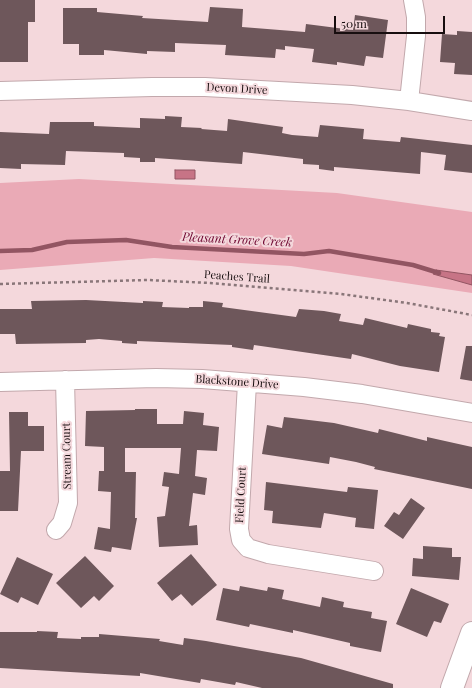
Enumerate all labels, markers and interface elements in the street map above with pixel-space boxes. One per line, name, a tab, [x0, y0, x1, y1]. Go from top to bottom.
scale bar	[336, 8, 447, 34]
text: 50 m	[341, 15, 367, 31]
street label: Devon Drive	[206, 81, 268, 97]
water label: Pleasant Grove Creek	[182, 230, 292, 250]
street label: Peaches Trail	[204, 268, 270, 286]
street label: Blackstone Drive	[195, 373, 279, 391]
street label: Stream Court	[60, 422, 74, 490]
street label: Field Court	[233, 467, 249, 523]

